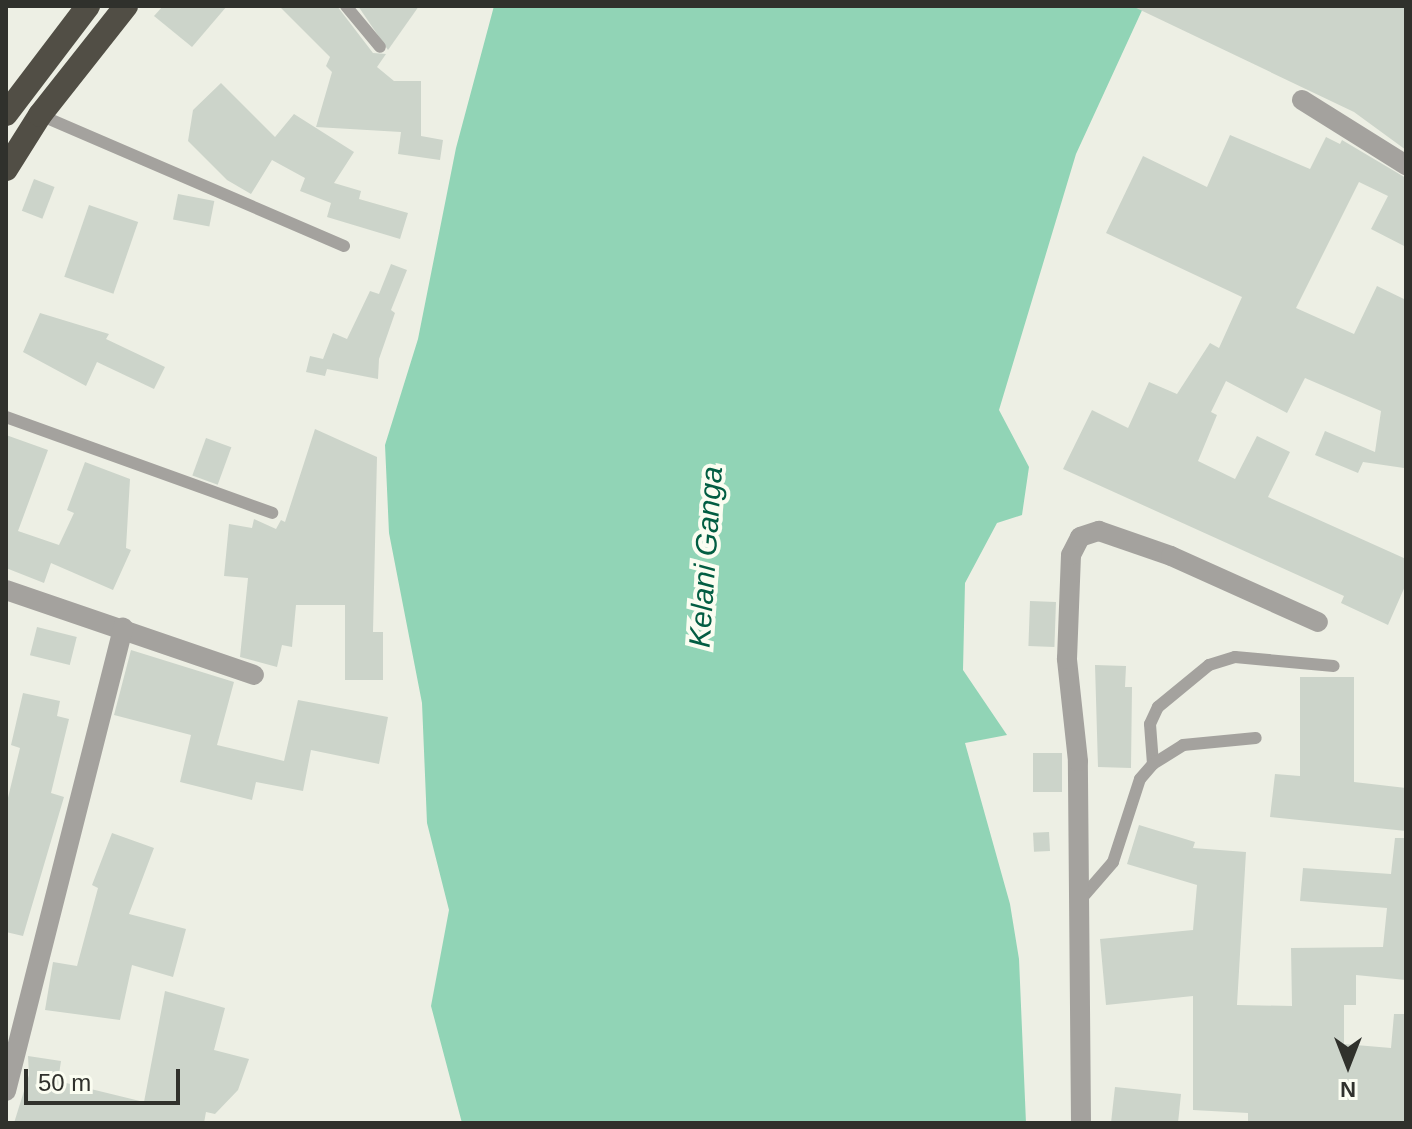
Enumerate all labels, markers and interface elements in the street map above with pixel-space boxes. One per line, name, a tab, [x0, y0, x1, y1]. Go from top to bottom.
water label: Kelani Ganga	[682, 465, 730, 649]
north arrow	[1308, 1025, 1388, 1105]
scale bar	[28, 1053, 184, 1103]
text: 50 m	[38, 1069, 91, 1096]
text: N	[1340, 1077, 1356, 1102]

